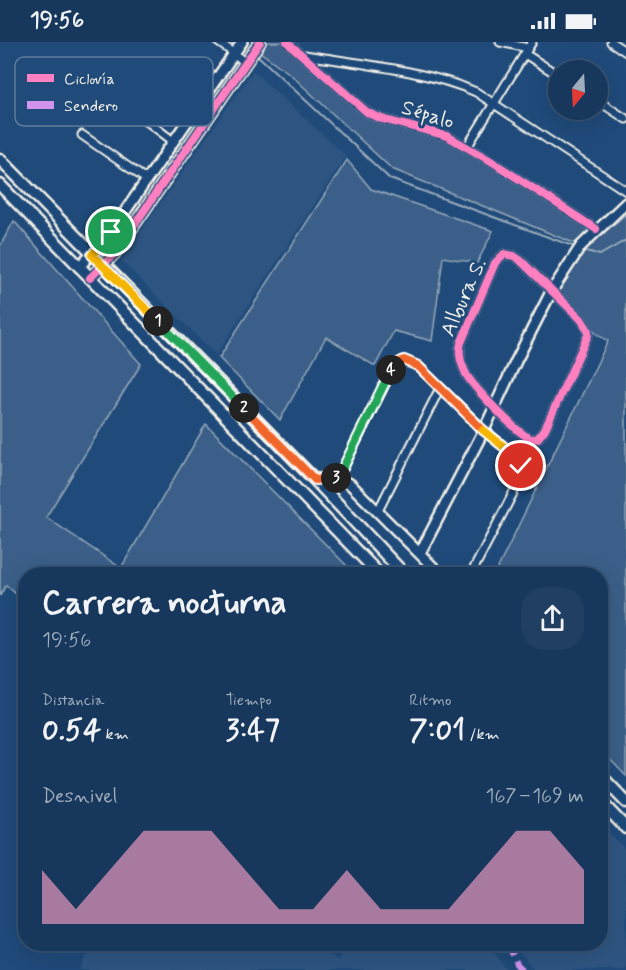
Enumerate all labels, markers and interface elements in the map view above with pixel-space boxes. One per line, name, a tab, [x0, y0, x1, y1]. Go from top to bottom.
text: 19:56	[30, 7, 84, 35]
legend	[15, 57, 213, 126]
north arrow	[548, 60, 608, 120]
map controls	[548, 60, 608, 120]
text: Ciclovía	[64, 69, 115, 90]
street label: Sépalo	[398, 94, 458, 136]
text: Sendero	[64, 96, 118, 117]
pin	[85, 206, 136, 257]
icon: arrive	[94, 215, 127, 248]
street label: Albura S.	[434, 254, 494, 341]
pin: 1	[143, 306, 173, 336]
text: 1	[154, 310, 162, 331]
pin: 4	[376, 355, 406, 385]
text: 4	[386, 359, 396, 380]
pin: 2	[229, 393, 259, 423]
text: 2	[240, 397, 248, 418]
pin	[495, 440, 546, 491]
icon: check	[504, 449, 537, 482]
pin: 3	[321, 463, 351, 493]
text: 3	[332, 467, 340, 488]
text: Carrera nocturna	[42, 582, 287, 626]
button: share	[521, 587, 584, 650]
text: 19:56	[42, 627, 91, 654]
text: Distancia	[42, 690, 104, 711]
text: Tiempo	[226, 690, 272, 711]
text: Ritmo	[409, 690, 452, 711]
text: 0.54	[42, 711, 101, 750]
text: 3:47	[226, 711, 280, 750]
text: 7:01	[409, 711, 465, 750]
text: km	[101, 724, 129, 745]
text: /km	[465, 724, 500, 745]
text: Desnivel	[42, 783, 117, 810]
text: 167–169 m	[486, 783, 584, 810]

